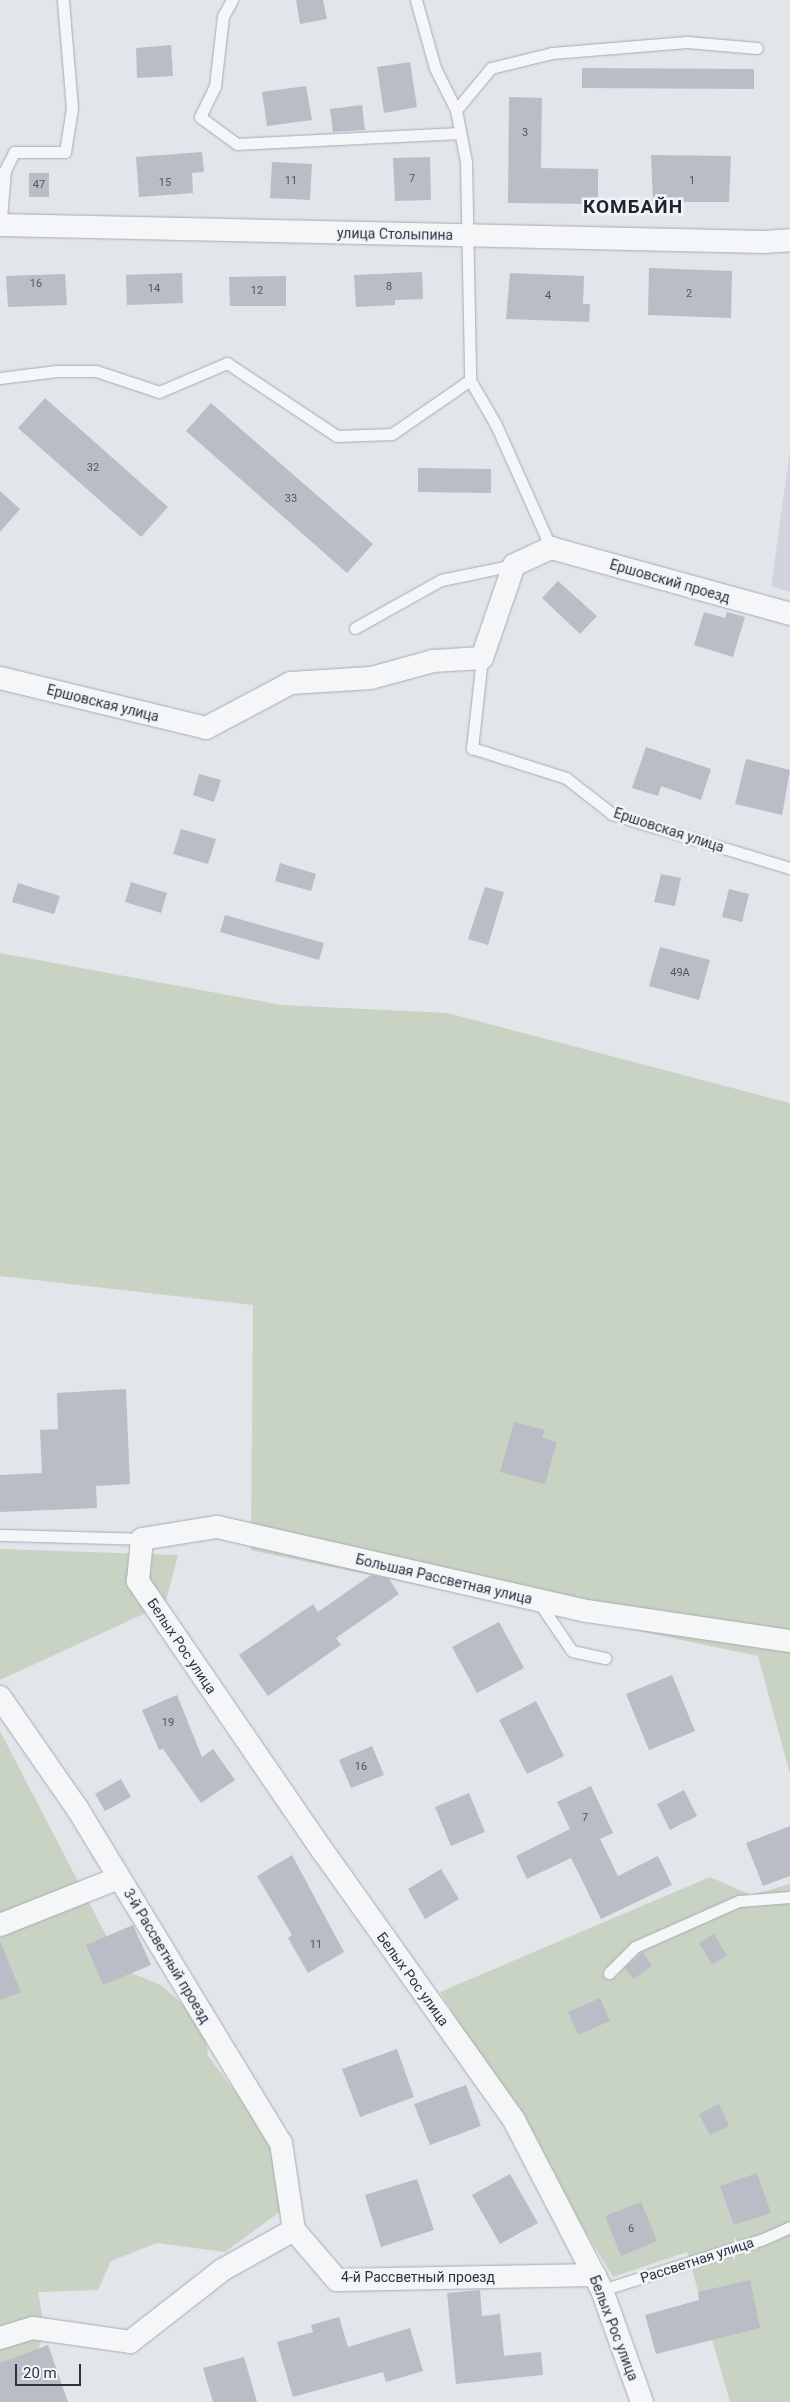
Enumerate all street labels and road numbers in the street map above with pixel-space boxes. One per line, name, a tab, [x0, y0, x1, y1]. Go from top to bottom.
street label: улица Столыпина	[337, 225, 453, 243]
street label: Ершовский проезд	[608, 556, 732, 606]
street label: Ершовская улица	[45, 681, 161, 725]
street label: Ершовская улица	[612, 804, 726, 856]
street label: Большая Рассветная улица	[354, 1550, 534, 1608]
street label: Белых Рос улица	[144, 1595, 220, 1697]
street label: 3-й Рассветный проезд	[120, 1886, 214, 2026]
street label: Белых Рос улица	[373, 1929, 453, 2029]
street label: Рассветная улица	[638, 2234, 756, 2286]
street label: 4-й Рассветный проезд	[341, 2269, 495, 2285]
street label: Белых Рос улица	[586, 2273, 642, 2383]

